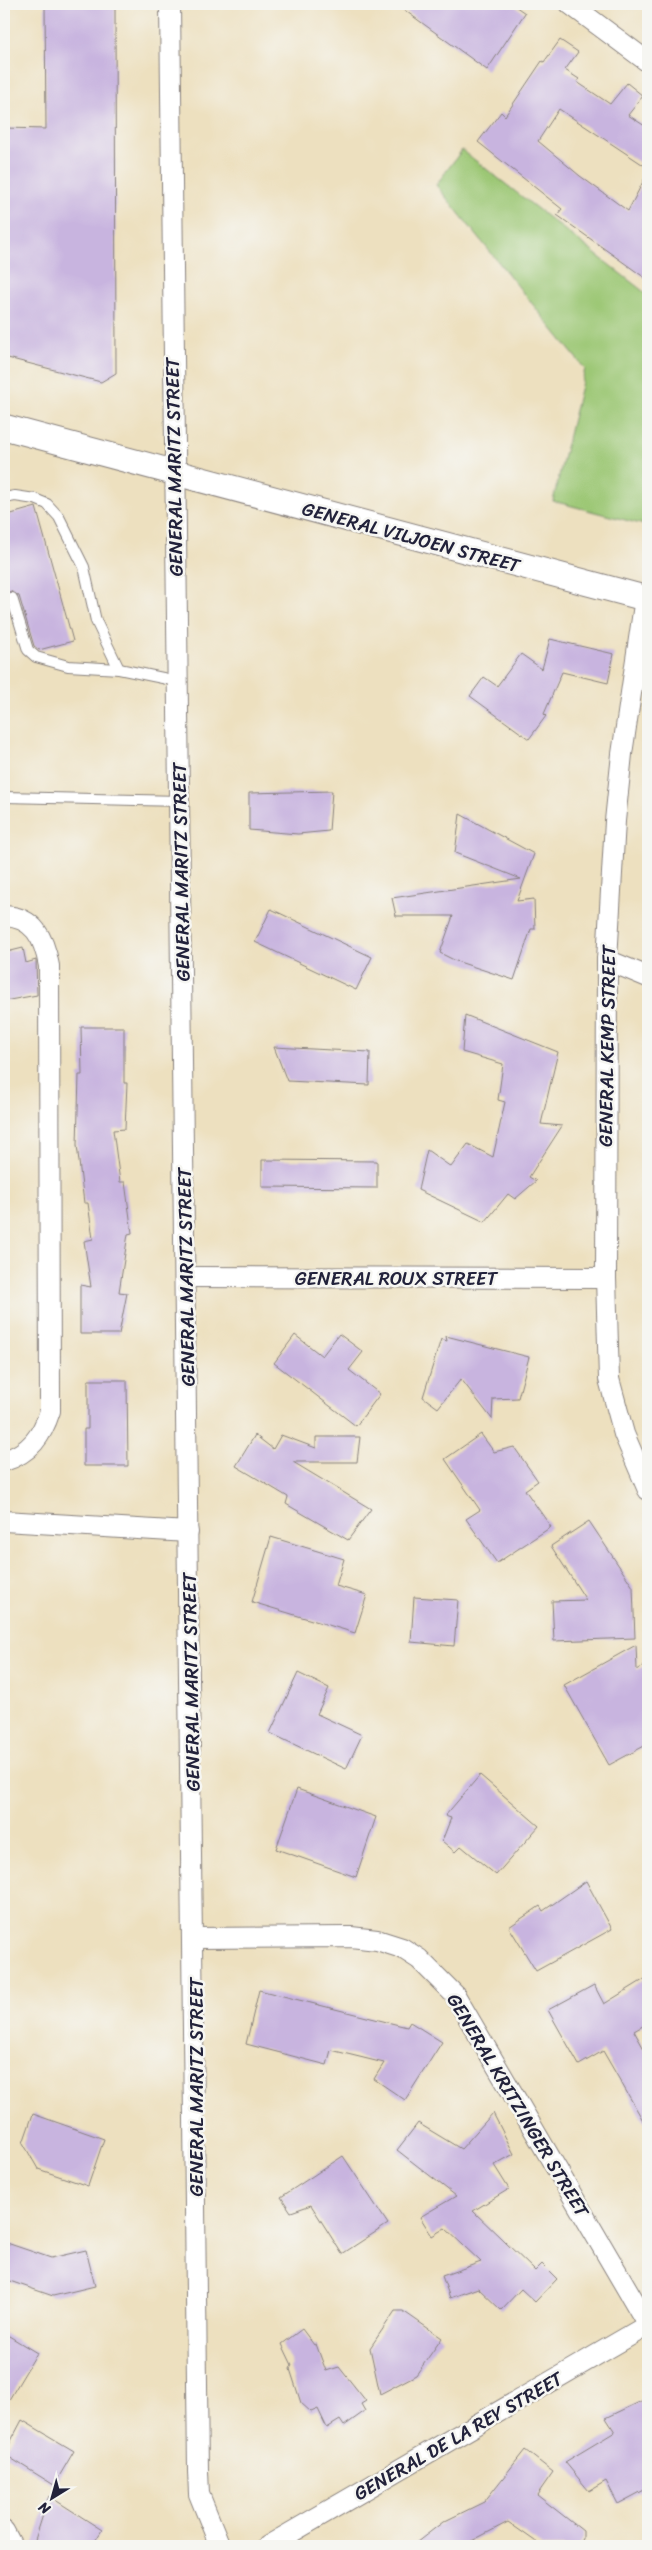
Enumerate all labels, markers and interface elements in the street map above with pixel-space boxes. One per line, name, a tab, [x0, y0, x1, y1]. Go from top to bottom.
street label: GENERAL MARITZ STREET	[156, 356, 192, 577]
street label: GENERAL VILJOEN STREET	[299, 492, 525, 582]
street label: GENERAL MARITZ STREET	[163, 761, 199, 982]
street label: GENERAL KEMP STREET	[589, 944, 625, 1147]
street label: GENERAL MARITZ STREET	[168, 1166, 204, 1387]
street label: GENERAL ROUX STREET	[295, 1262, 499, 1295]
street label: GENERAL MARITZ STREET	[173, 1571, 209, 1792]
street label: GENERAL MARITZ STREET	[180, 1976, 213, 2196]
street label: GENERAL KRITZINGER STREET	[438, 1987, 599, 2225]
street label: GENERAL DE LA REY STREET	[347, 2362, 570, 2510]
north arrow	[28, 2472, 78, 2522]
text: N	[33, 2495, 57, 2521]

